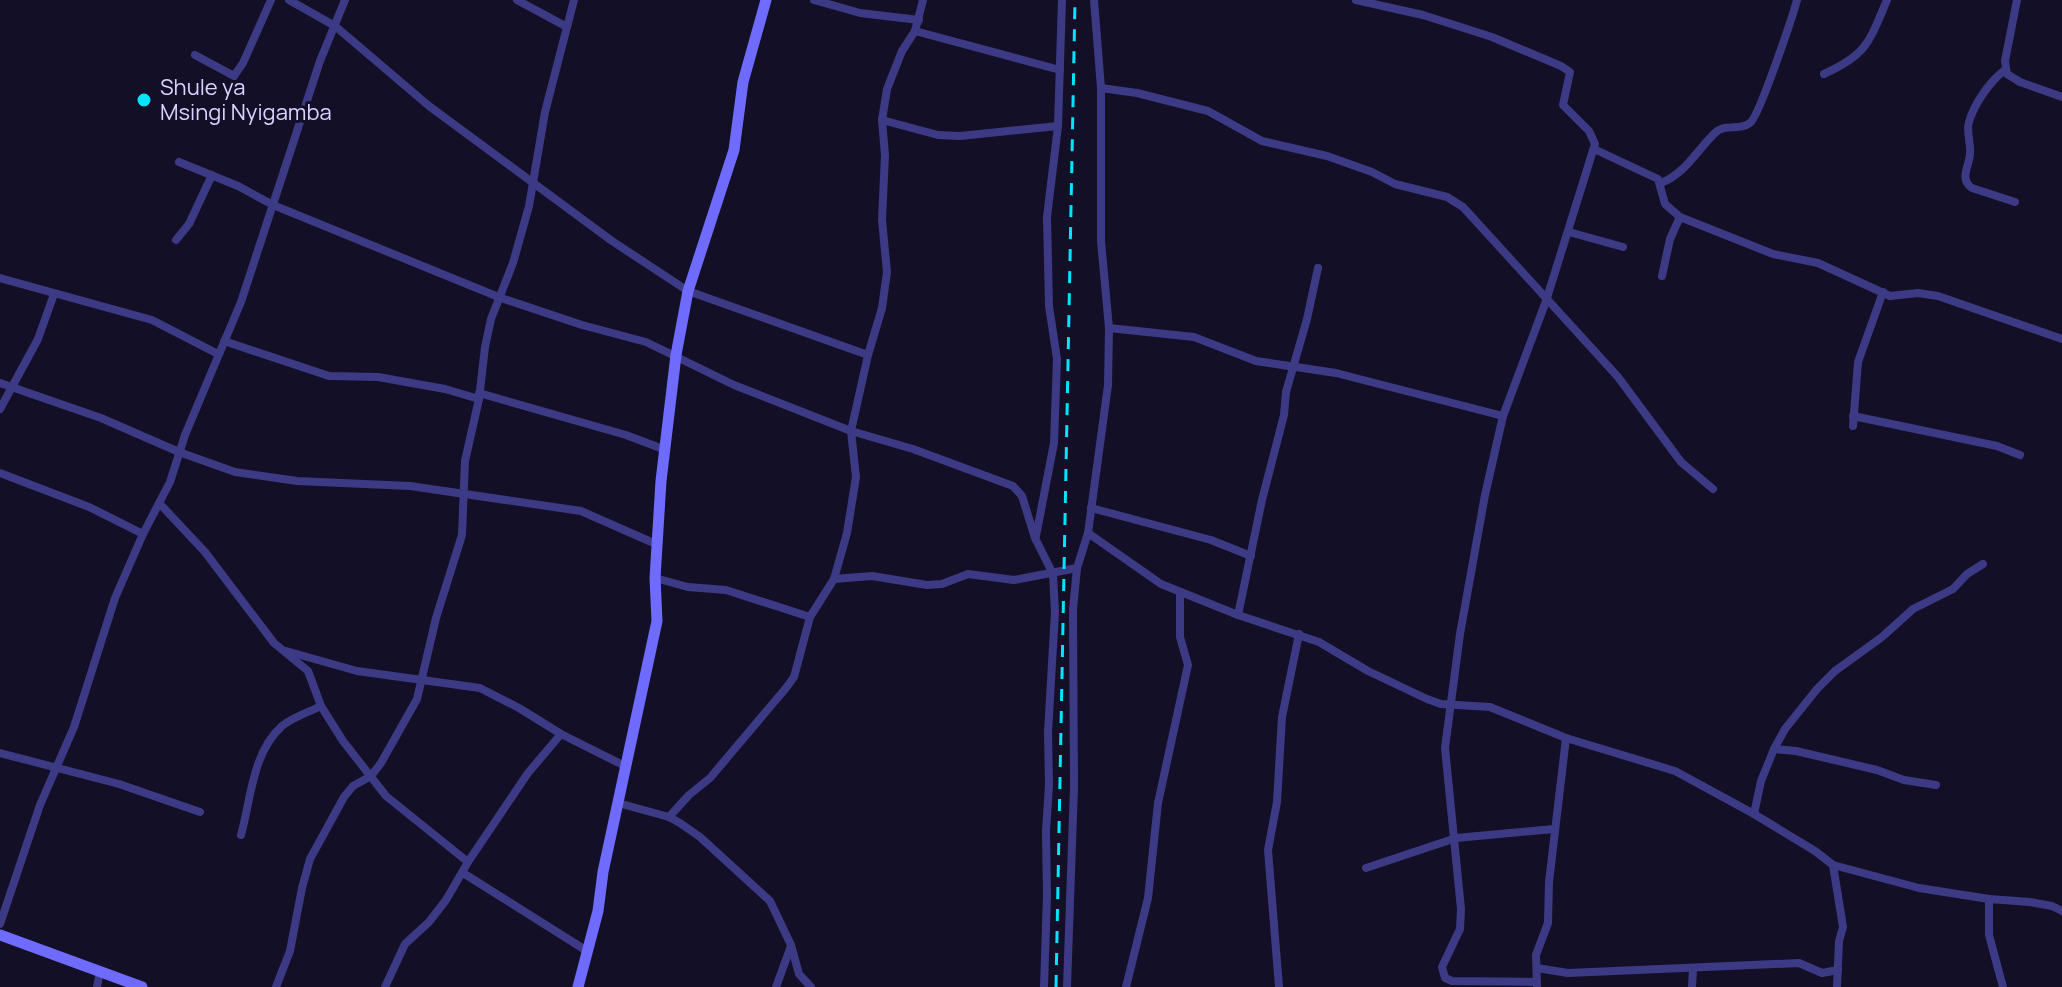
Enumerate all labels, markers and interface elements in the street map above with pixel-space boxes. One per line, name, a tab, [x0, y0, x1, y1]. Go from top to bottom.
place label: Shule ya Msingi Nyigamba	[160, 72, 332, 127]
marker: Shule ya Msingi Nyigamba	[135, 91, 153, 109]

